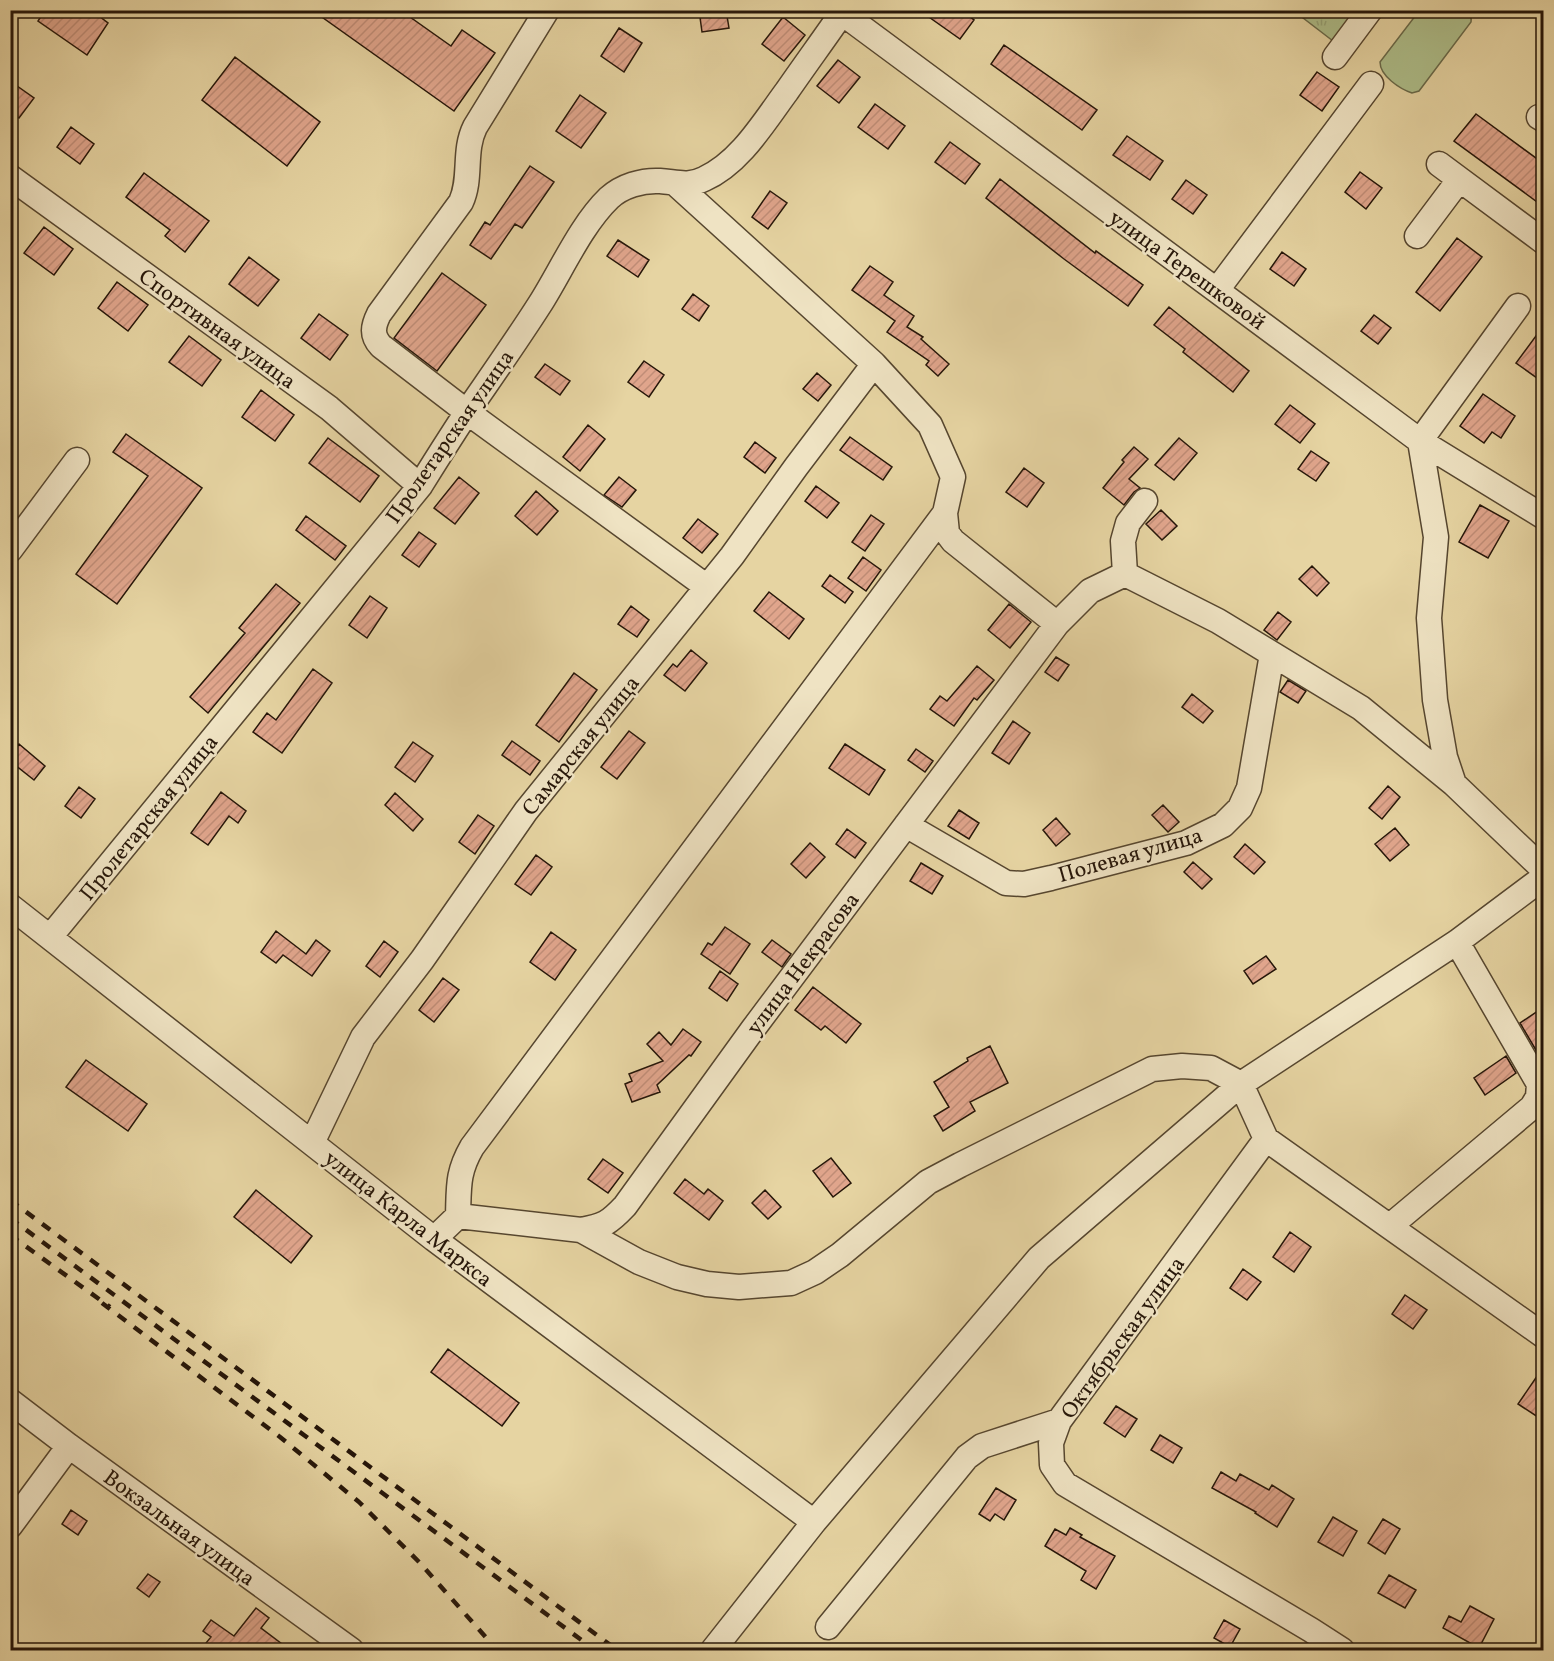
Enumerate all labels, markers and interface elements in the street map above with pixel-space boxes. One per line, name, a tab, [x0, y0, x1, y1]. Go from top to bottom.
street label: улица Терешковой	[1102, 203, 1271, 339]
street label: Спортивная улица	[131, 262, 302, 398]
street label: Пролетарская улица	[379, 344, 523, 531]
street label: Самарская улица	[516, 670, 648, 823]
street label: Пролетарская улица	[73, 729, 227, 908]
street label: Полевая улица	[1055, 821, 1207, 892]
street label: улица Некрасова	[740, 887, 868, 1042]
street label: улица Карла Маркса	[317, 1144, 498, 1296]
street label: Октябрьская улица	[1054, 1251, 1194, 1426]
street label: Вокзальная улица	[96, 1463, 261, 1595]

